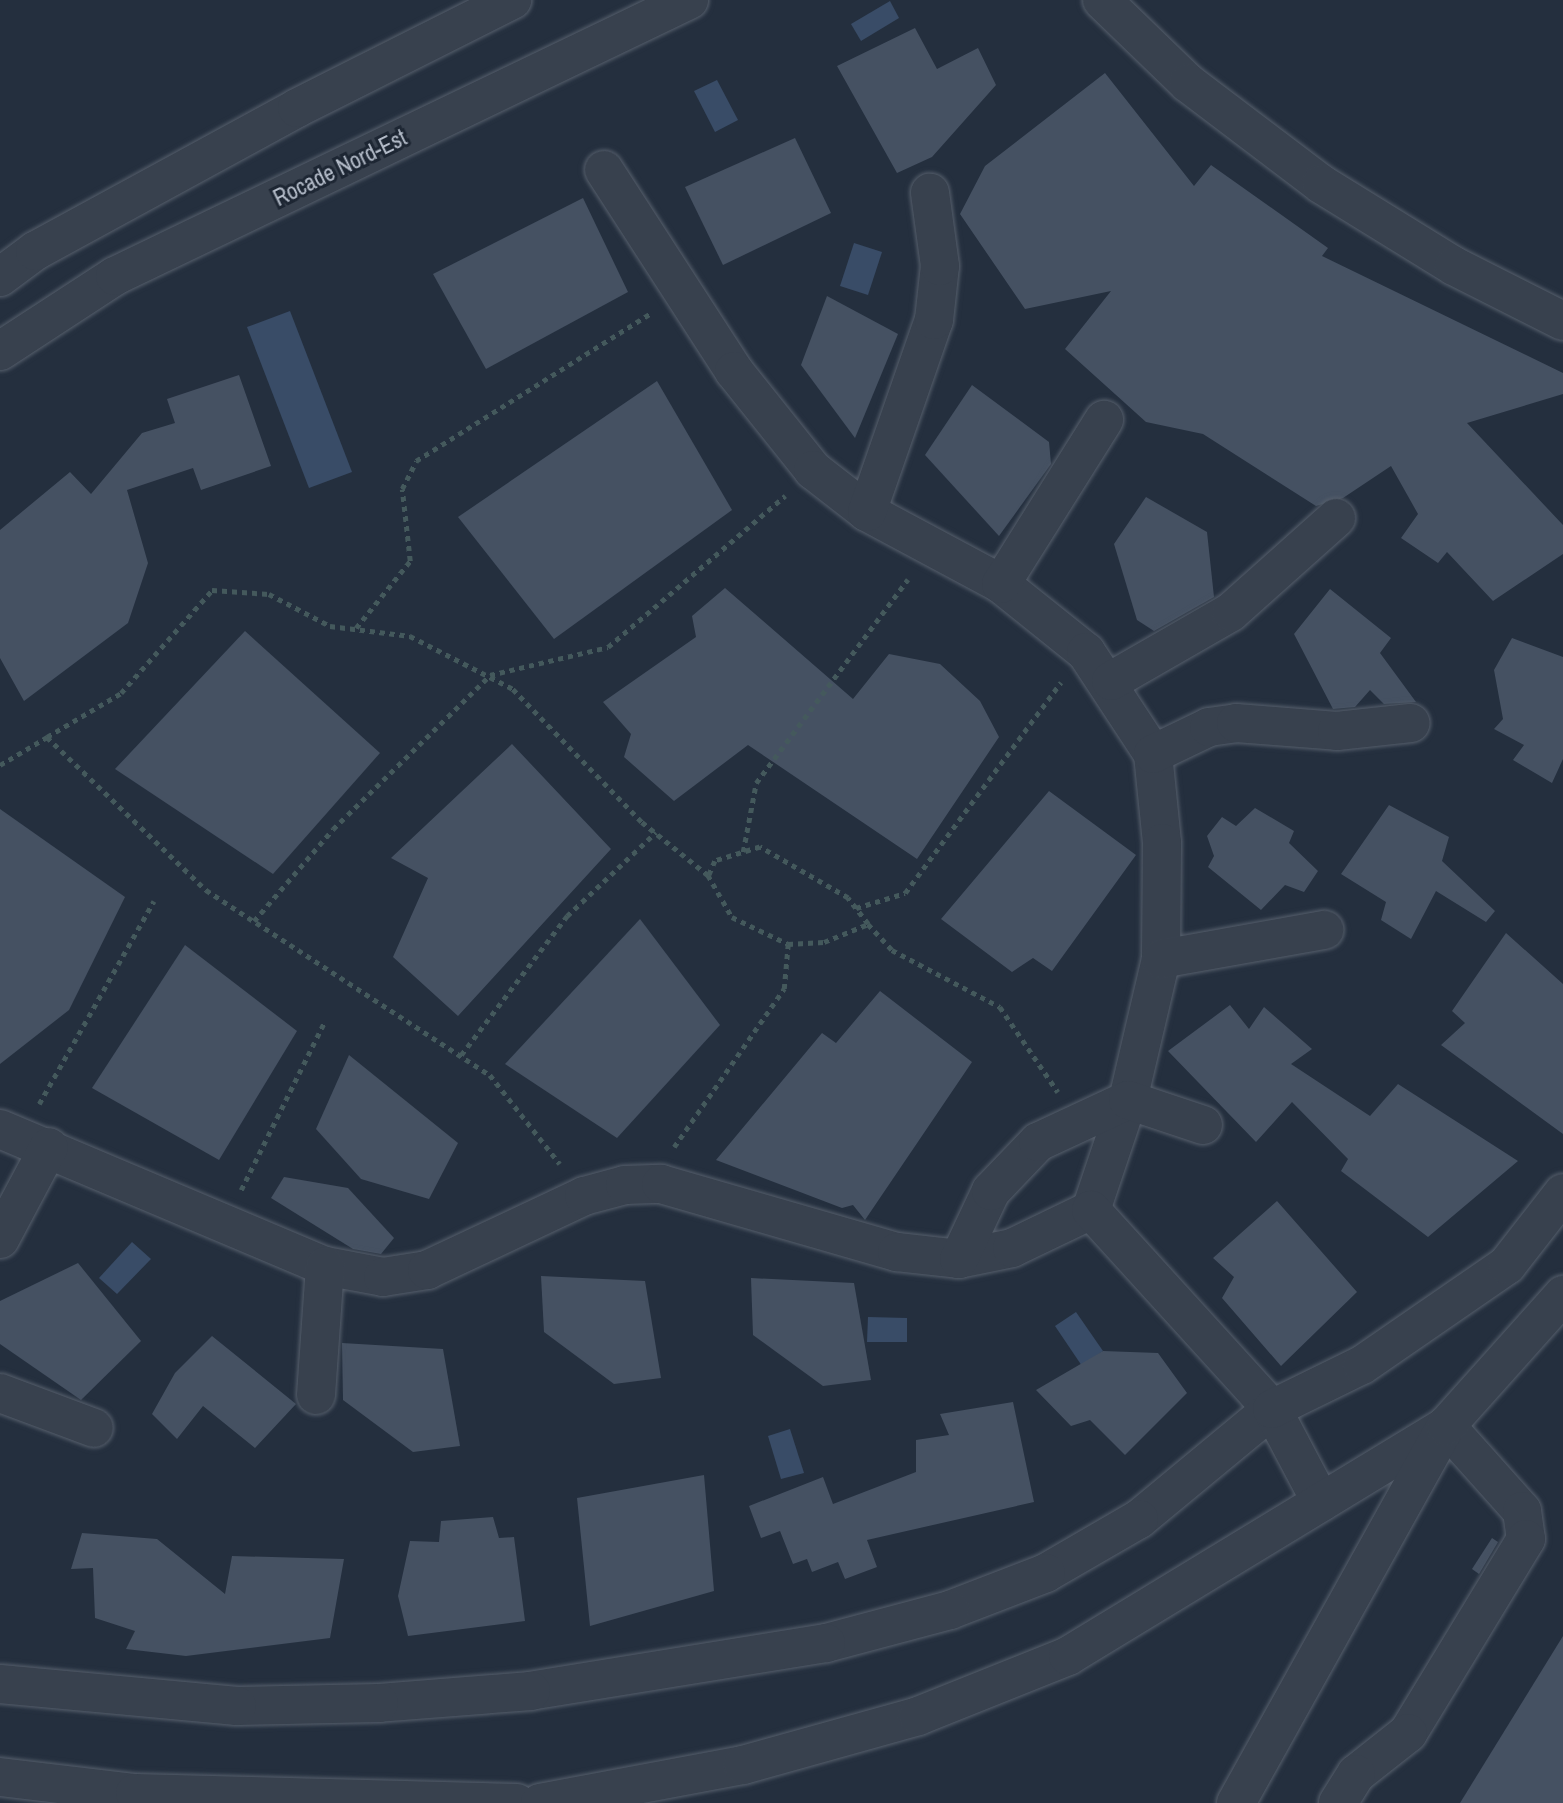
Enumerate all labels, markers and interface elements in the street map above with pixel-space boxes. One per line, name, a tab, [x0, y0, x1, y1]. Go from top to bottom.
street label: Rocade Nord-Est	[269, 124, 411, 212]

